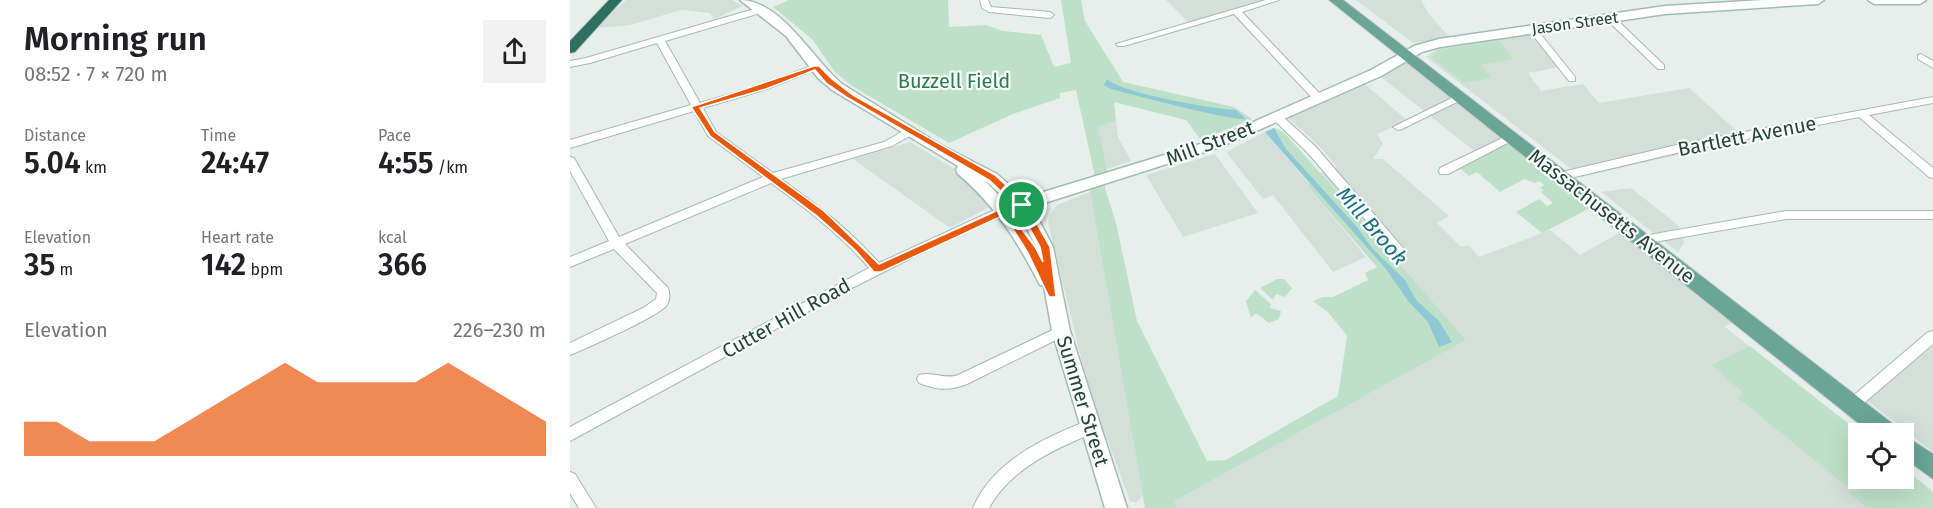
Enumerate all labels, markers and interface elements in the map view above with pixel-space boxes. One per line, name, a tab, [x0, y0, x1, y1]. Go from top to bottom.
street label: Jason Street	[1530, 7, 1620, 38]
text: Morning run	[24, 19, 207, 59]
button: share	[483, 20, 546, 83]
text: 08:52 · 7 × 720 m	[24, 62, 168, 86]
park label: Buzzell Field	[898, 69, 1010, 93]
street label: Bartlett Avenue	[1676, 111, 1818, 161]
street label: Mill Street	[1163, 115, 1258, 171]
text: Distance	[24, 126, 86, 145]
text: Time	[201, 126, 236, 145]
text: Pace	[378, 126, 411, 145]
street label: Massachusetts Avenue	[1524, 144, 1700, 288]
text: 5.04	[24, 145, 81, 181]
text: 24:47	[201, 145, 269, 181]
text: 4:55	[378, 145, 434, 181]
text: km	[81, 158, 107, 177]
text: /km	[434, 158, 468, 177]
pin	[996, 179, 1047, 230]
water label: Mill Brook	[1331, 181, 1413, 271]
icon: arrive	[1005, 188, 1038, 221]
text: Elevation	[24, 228, 91, 247]
text: Heart rate	[201, 228, 274, 247]
text: kcal	[378, 228, 407, 247]
text: 35	[24, 247, 55, 283]
text: 142	[201, 247, 246, 283]
text: 366	[378, 247, 427, 283]
text: m	[55, 260, 73, 279]
text: bpm	[246, 260, 283, 279]
street label: Cutter Hill Road	[718, 273, 854, 363]
text: Elevation	[24, 318, 108, 342]
text: 226–230 m	[453, 318, 546, 342]
street label: Summer Street	[1052, 333, 1114, 470]
map controls	[1848, 423, 1914, 489]
button: locate	[1848, 423, 1914, 489]

